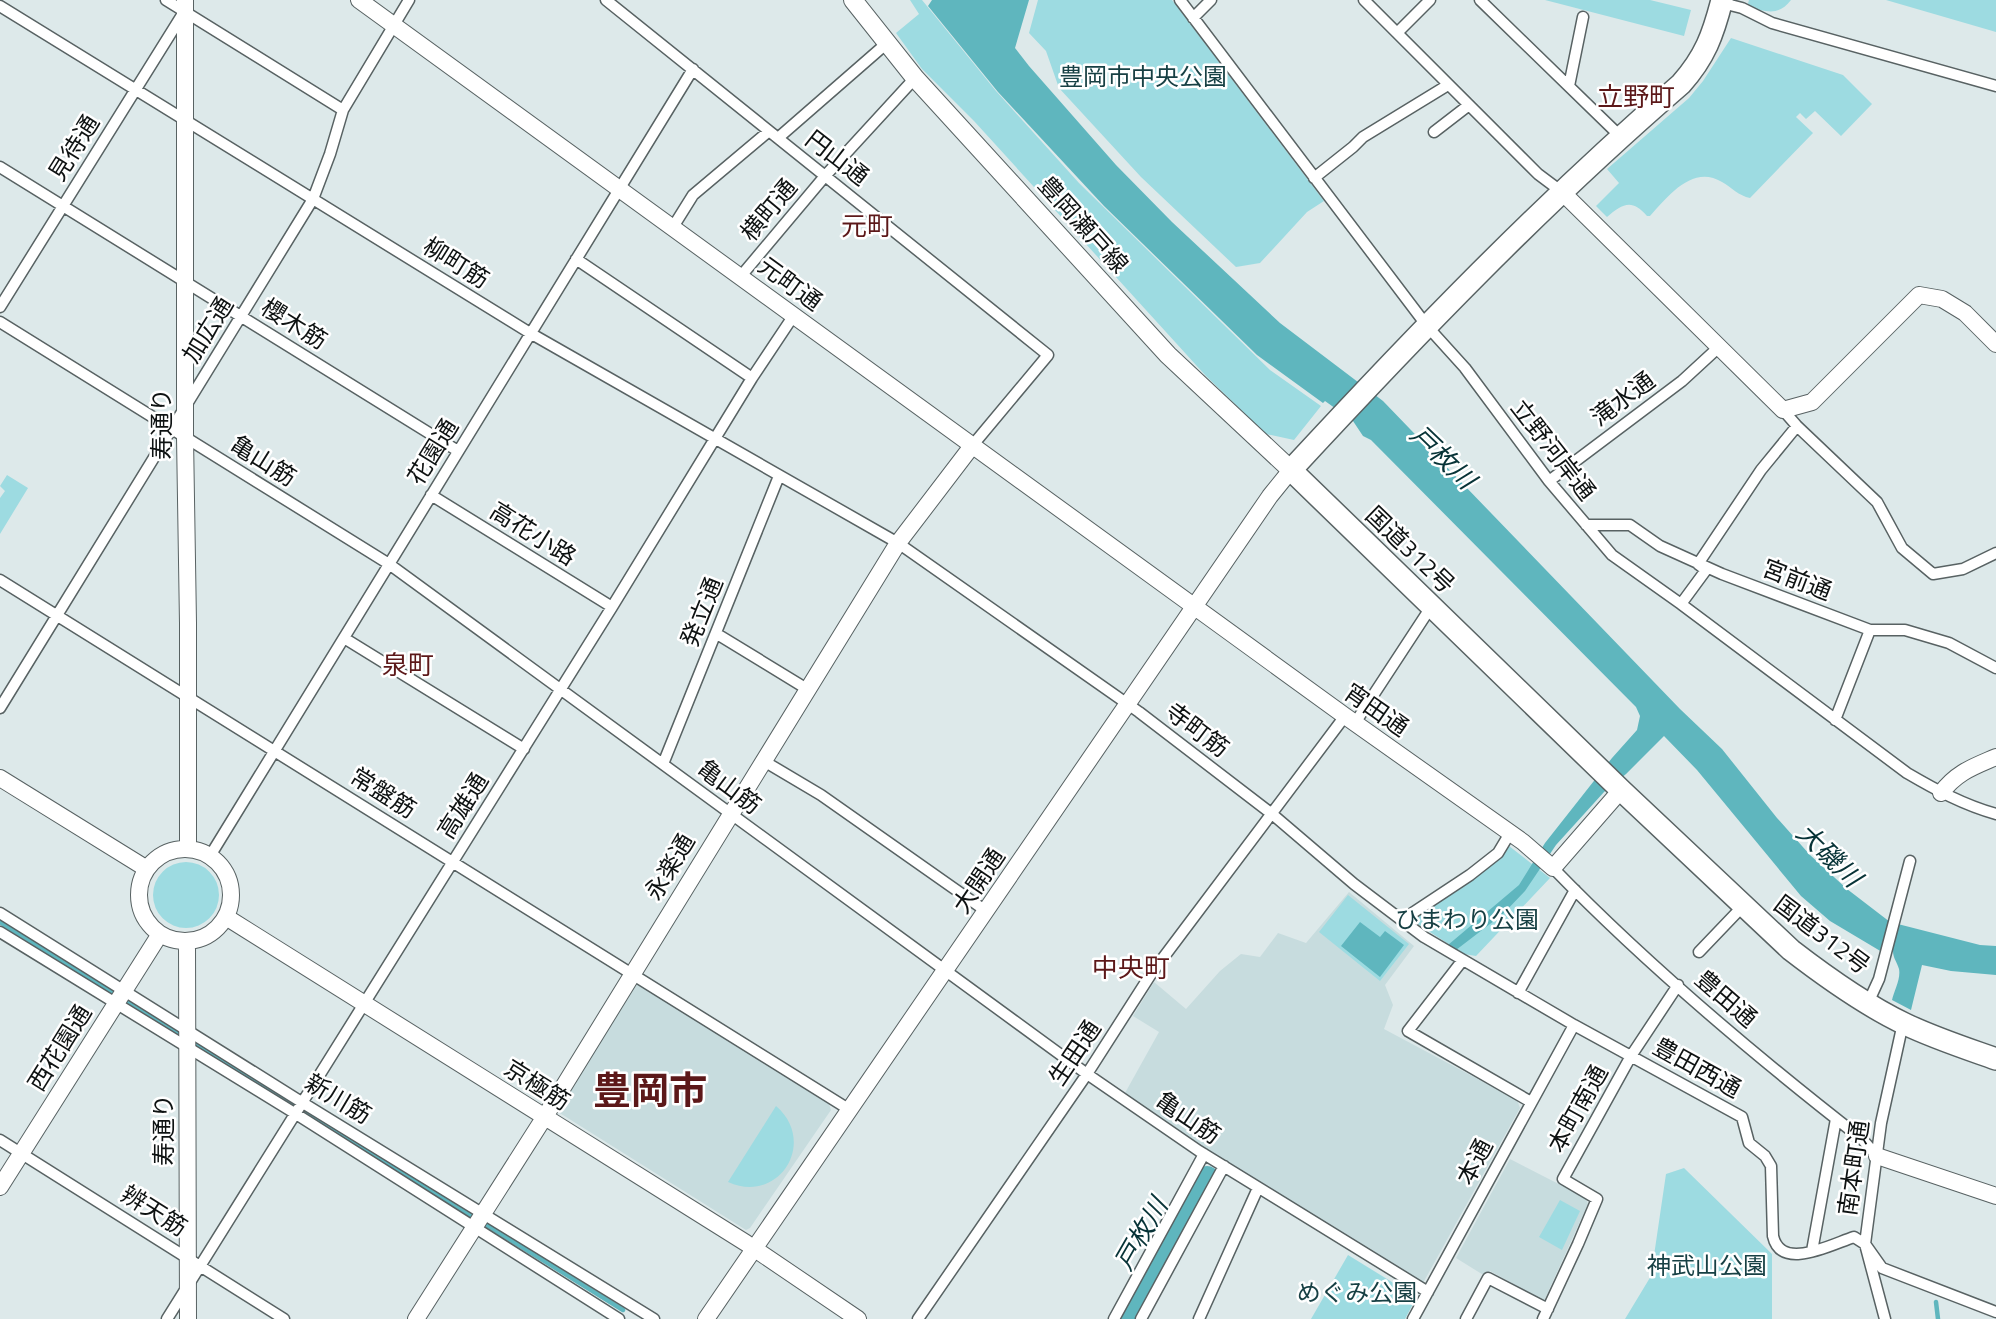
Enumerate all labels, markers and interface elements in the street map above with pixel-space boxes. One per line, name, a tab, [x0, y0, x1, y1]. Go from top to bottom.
park label: 豊岡市中央公園	[1059, 58, 1227, 94]
district label: 立野町	[1597, 77, 1675, 116]
street label: 見待通	[39, 107, 107, 188]
street label: 円山通	[798, 121, 877, 194]
street label: 豊岡瀬戸線	[1030, 168, 1137, 281]
street label: 横町通	[731, 170, 805, 249]
district label: 元町	[841, 206, 893, 245]
street label: 柳町筋	[416, 228, 497, 296]
street label: 元町通	[751, 247, 830, 319]
street label: 加広通	[173, 289, 241, 370]
street label: 櫻木筋	[254, 289, 335, 357]
street label: 滝水通	[1583, 362, 1662, 434]
street label: 寿通り	[143, 388, 179, 460]
street label: 立野河岸通	[1503, 391, 1605, 508]
street label: 花園通	[398, 411, 466, 492]
water label: 戸枚川	[1402, 416, 1487, 500]
street label: 亀山筋	[223, 426, 304, 494]
street label: 高花小路	[483, 492, 584, 574]
street label: 国道312号	[1358, 497, 1464, 601]
street label: 宮前通	[1757, 549, 1837, 609]
street label: 発立通	[671, 572, 731, 652]
district label: 泉町	[382, 645, 434, 684]
street label: 宵田通	[1337, 674, 1416, 745]
street label: 寺町筋	[1158, 693, 1237, 765]
street label: 亀山筋	[690, 750, 769, 822]
street label: 常盤筋	[343, 758, 424, 826]
street label: 高雄通	[428, 765, 496, 846]
water label: 大磯川	[1788, 814, 1873, 898]
street label: 永楽通	[635, 826, 703, 907]
street label: 大開通	[943, 841, 1013, 920]
street label: 国道312号	[1767, 886, 1878, 982]
park label: ひまわり公園	[1395, 901, 1539, 937]
district label: 中央町	[1092, 948, 1170, 987]
street label: 豊田通	[1688, 961, 1766, 1035]
street label: 西花園通	[18, 997, 100, 1098]
street label: 生田通	[1039, 1013, 1109, 1092]
street label: 豊田西通	[1647, 1028, 1748, 1106]
street label: 京極筋	[497, 1050, 578, 1118]
street label: 本町南通	[1538, 1058, 1616, 1159]
district label: 豊岡市	[593, 1061, 707, 1119]
street label: 新川筋	[298, 1064, 379, 1132]
street label: 亀山筋	[1149, 1082, 1228, 1152]
street label: 寿通り	[145, 1094, 181, 1166]
street label: 南本町通	[1829, 1118, 1878, 1218]
street label: 本通	[1447, 1132, 1501, 1191]
street label: 辨天筋	[114, 1176, 195, 1244]
water label: 戸枚川	[1104, 1188, 1178, 1277]
park label: 神武山公園	[1647, 1247, 1767, 1283]
park label: めぐみ公園	[1297, 1274, 1417, 1310]

